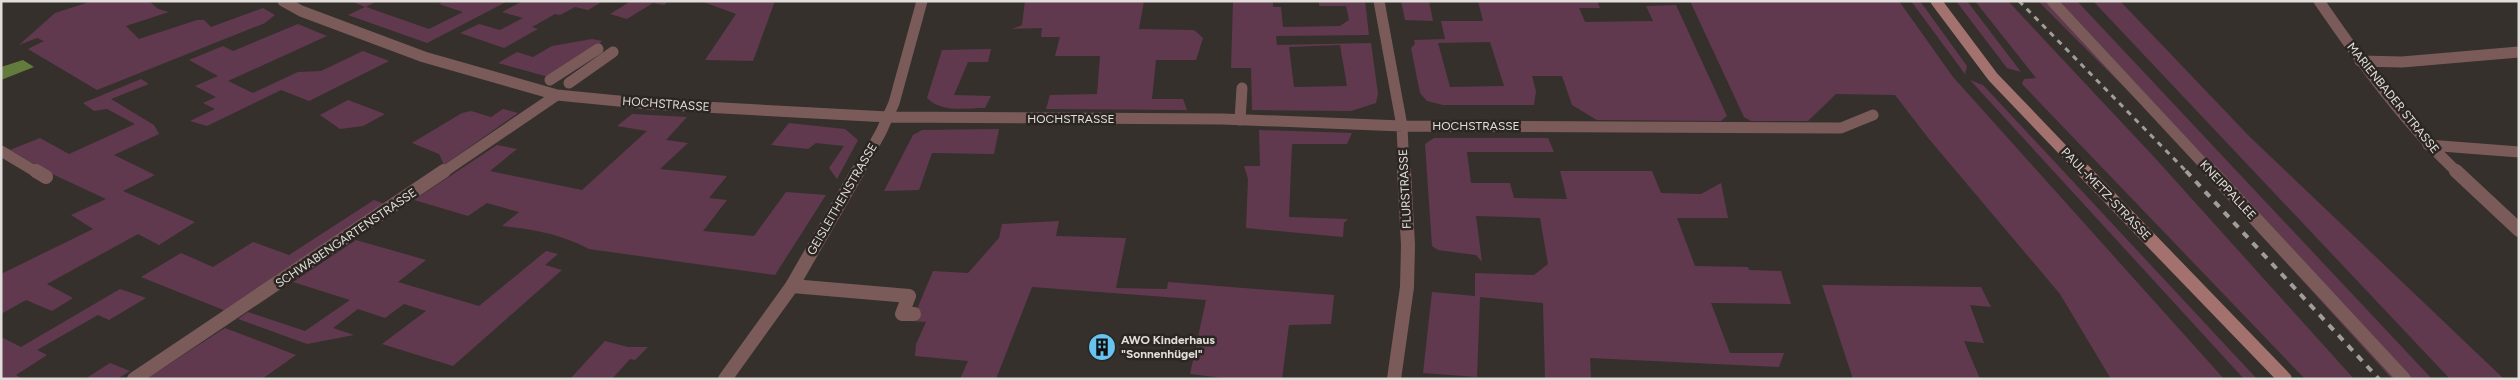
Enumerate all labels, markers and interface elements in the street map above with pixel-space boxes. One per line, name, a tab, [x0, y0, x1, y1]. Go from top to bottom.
street label: MARIENBADER STRASSE	[2344, 40, 2442, 156]
street label: HOCHSTRASSE	[622, 94, 710, 114]
street label: HOCHSTRASSE	[1027, 112, 1115, 126]
street label: HOCHSTRASSE	[1432, 119, 1520, 133]
street label: GEISLEITHENSTRASSE	[804, 141, 880, 257]
street label: PAUL-METZ-STRASSE	[2058, 145, 2154, 243]
street label: FLURSTRASSE	[1396, 149, 1414, 229]
street label: KNEIPPALLEE	[2197, 158, 2259, 222]
street label: SCHWABENGARTENSTRASSE	[273, 185, 419, 291]
building icon: AWO Kinderhaus "Sonnenhügel"	[1087, 332, 1117, 362]
place label: AWO Kinderhaus "Sonnenhügel"	[1121, 333, 1215, 361]

